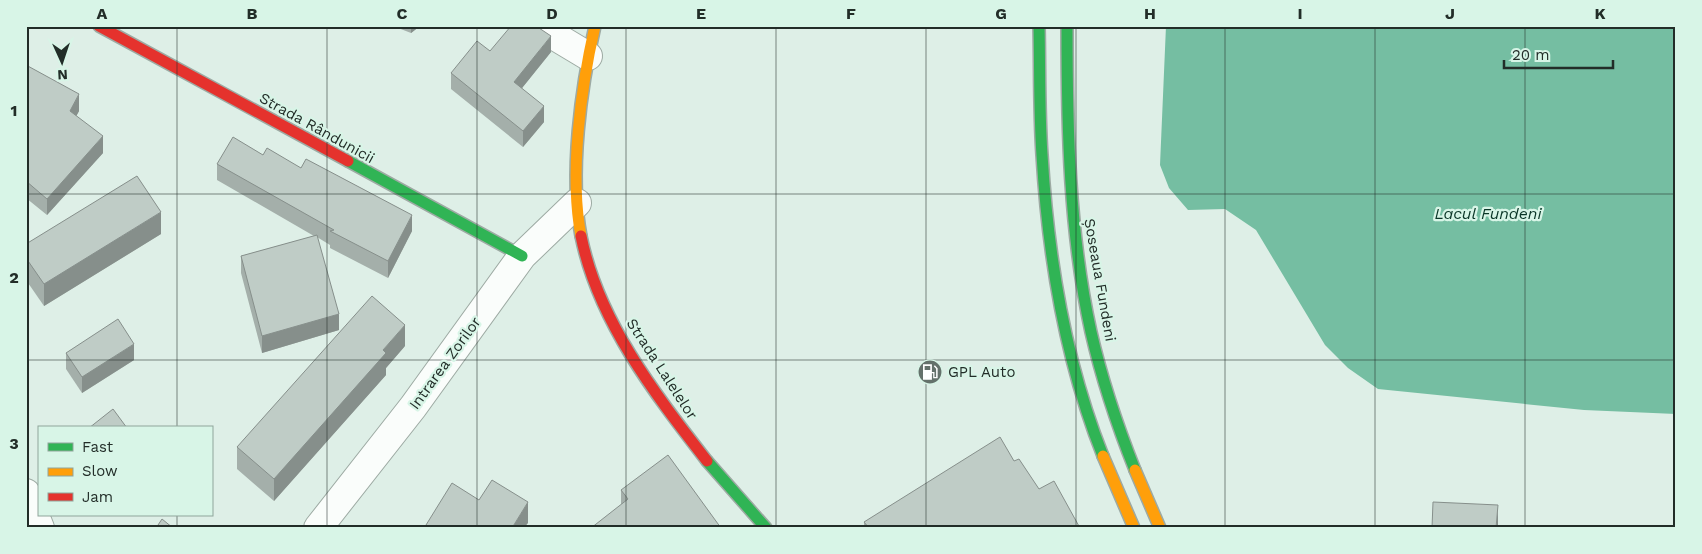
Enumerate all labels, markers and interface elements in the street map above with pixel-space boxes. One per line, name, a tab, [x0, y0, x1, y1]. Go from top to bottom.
text: A	[97, 4, 108, 23]
text: B	[247, 4, 258, 23]
text: C	[397, 4, 408, 23]
text: D	[546, 4, 558, 23]
text: E	[696, 4, 706, 23]
text: F	[846, 4, 856, 23]
text: G	[995, 4, 1007, 23]
text: H	[1144, 4, 1156, 23]
text: I	[1297, 4, 1303, 23]
text: J	[1445, 4, 1455, 23]
text: K	[1594, 4, 1606, 23]
north arrow	[38, 38, 88, 88]
scale bar	[1504, 38, 1613, 70]
text: 20 m	[1512, 46, 1550, 64]
text: N	[57, 67, 68, 83]
street label: Strada Rândunicii	[256, 89, 378, 167]
text: 1	[11, 101, 17, 120]
water label: Lacul Fundeni	[1434, 204, 1542, 223]
street label: Șoseaua Fundeni	[1080, 217, 1120, 343]
text: 2	[9, 268, 19, 287]
street label: Intrarea Zorilor	[405, 313, 485, 413]
street label: Strada Lalelelor	[623, 315, 701, 423]
fuel station icon: GPL Auto	[917, 359, 943, 385]
place label: GPL Auto	[948, 363, 1015, 381]
legend	[38, 426, 212, 516]
text: 3	[9, 434, 19, 453]
text: Fast	[82, 438, 114, 456]
text: Slow	[82, 462, 118, 480]
text: Jam	[82, 488, 113, 506]

